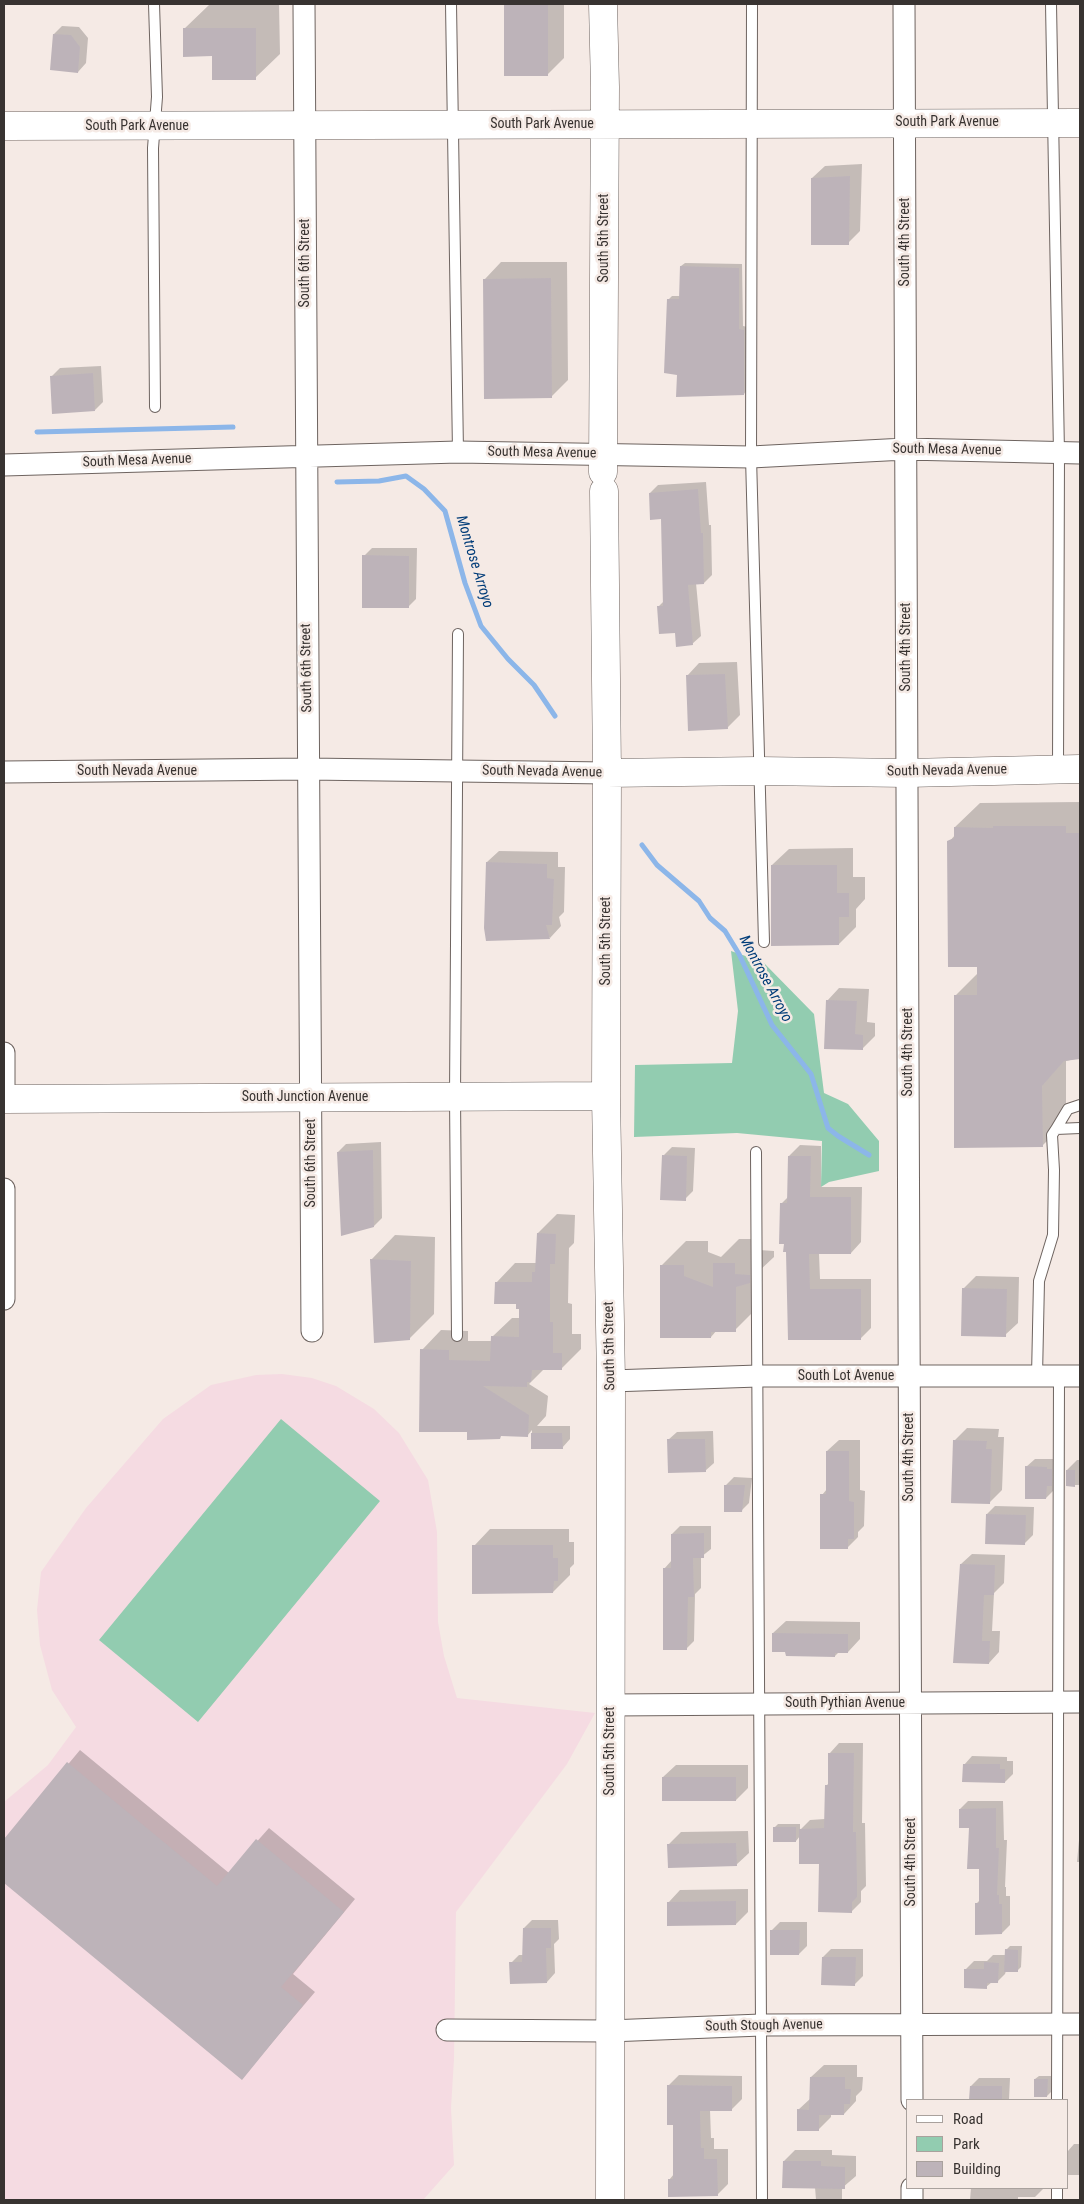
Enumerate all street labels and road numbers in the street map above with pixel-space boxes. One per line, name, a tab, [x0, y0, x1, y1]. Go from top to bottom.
street label: South Park Avenue	[895, 114, 999, 130]
street label: South Park Avenue	[490, 116, 594, 132]
street label: South Park Avenue	[85, 118, 189, 134]
street label: South 5th Street	[596, 193, 612, 283]
street label: South 4th Street	[897, 197, 913, 287]
street label: South 6th Street	[297, 218, 313, 308]
street label: South Mesa Avenue	[892, 441, 1002, 459]
street label: South Mesa Avenue	[487, 444, 597, 462]
street label: South Mesa Avenue	[82, 451, 192, 471]
street label: South 4th Street	[898, 602, 914, 692]
street label: South 6th Street	[298, 623, 316, 713]
street label: South Nevada Avenue	[887, 762, 1007, 780]
street label: South Nevada Avenue	[77, 763, 197, 779]
street label: South Nevada Avenue	[482, 763, 602, 781]
street label: South 5th Street	[598, 896, 614, 986]
street label: South 4th Street	[900, 1007, 916, 1097]
street label: South Junction Avenue	[242, 1089, 368, 1105]
street label: South 6th Street	[303, 1118, 319, 1208]
street label: South 5th Street	[601, 1301, 619, 1391]
street label: South Lot Avenue	[798, 1368, 894, 1384]
street label: South 4th Street	[901, 1412, 917, 1502]
street label: South Pythian Avenue	[785, 1695, 905, 1711]
street label: South 5th Street	[602, 1706, 618, 1796]
street label: South 4th Street	[903, 1817, 919, 1907]
street label: South Stough Avenue	[705, 2017, 823, 2035]

